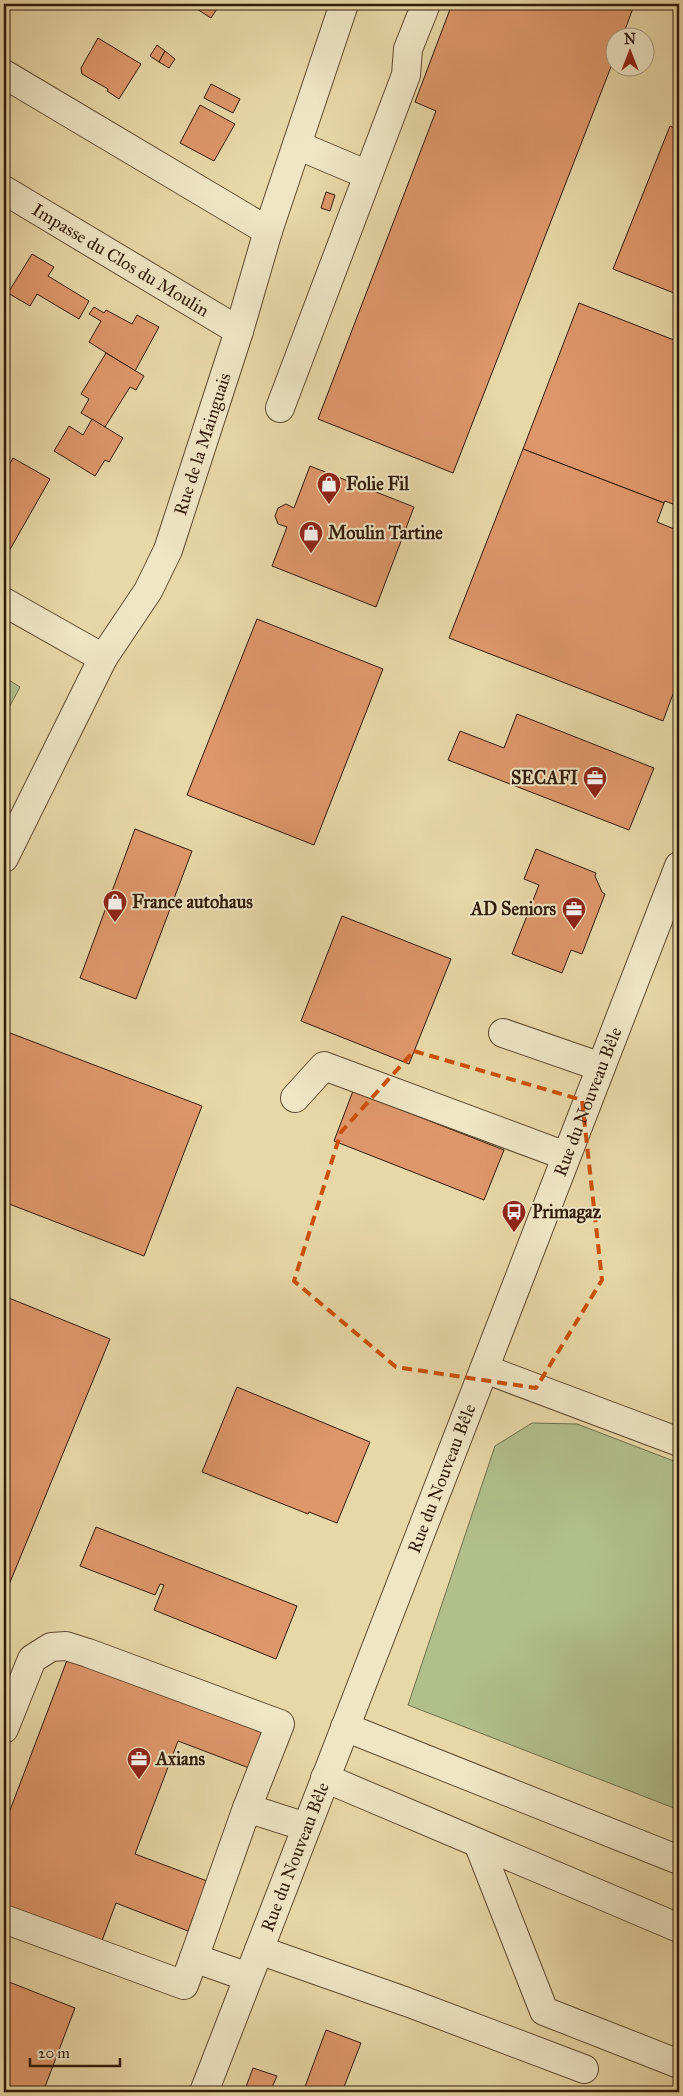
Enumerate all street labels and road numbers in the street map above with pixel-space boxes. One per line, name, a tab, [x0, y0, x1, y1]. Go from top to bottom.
street label: Impasse du Clos du Moulin	[28, 198, 213, 322]
street label: Rue de la Mainguais	[169, 370, 236, 518]
street label: Rue du Nouveau Bêle	[549, 1024, 627, 1180]
street label: Rue du Nouveau Bêle	[403, 1401, 481, 1556]
street label: Rue du Nouveau Bêle	[256, 1779, 334, 1935]

